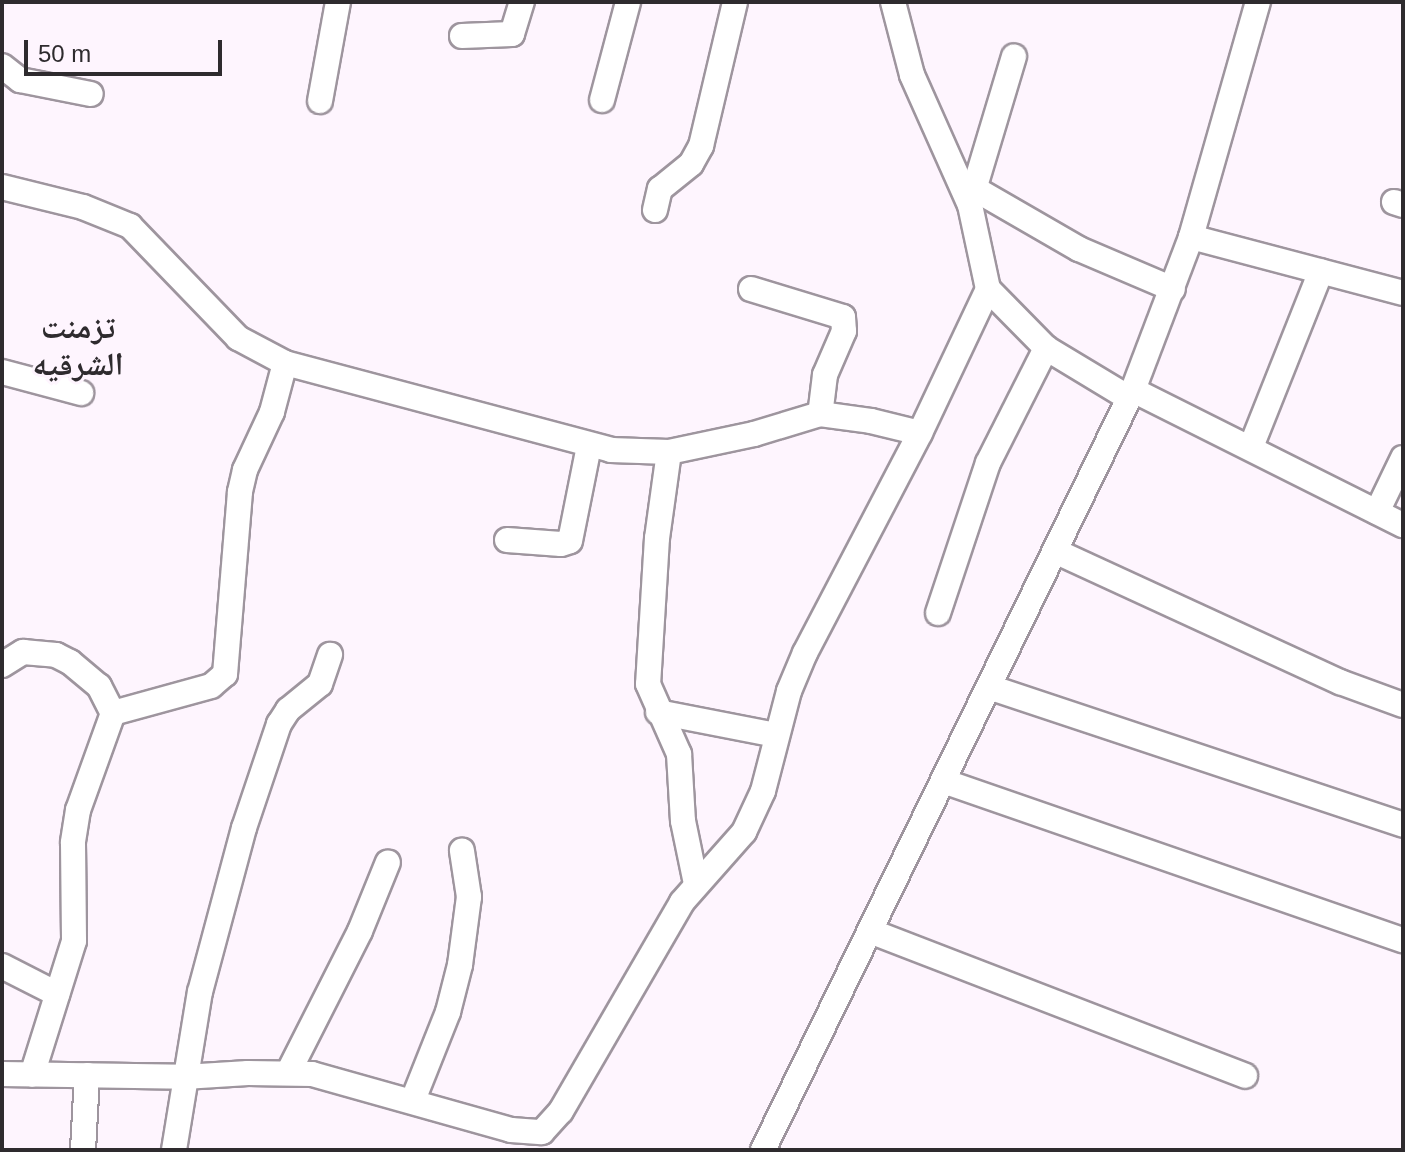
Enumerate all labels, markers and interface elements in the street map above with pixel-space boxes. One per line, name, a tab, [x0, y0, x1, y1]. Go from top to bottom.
scale bar	[28, 24, 226, 74]
text: 50 m	[38, 40, 91, 67]
district label: تزمنت الشرقيه	[32, 309, 124, 384]

